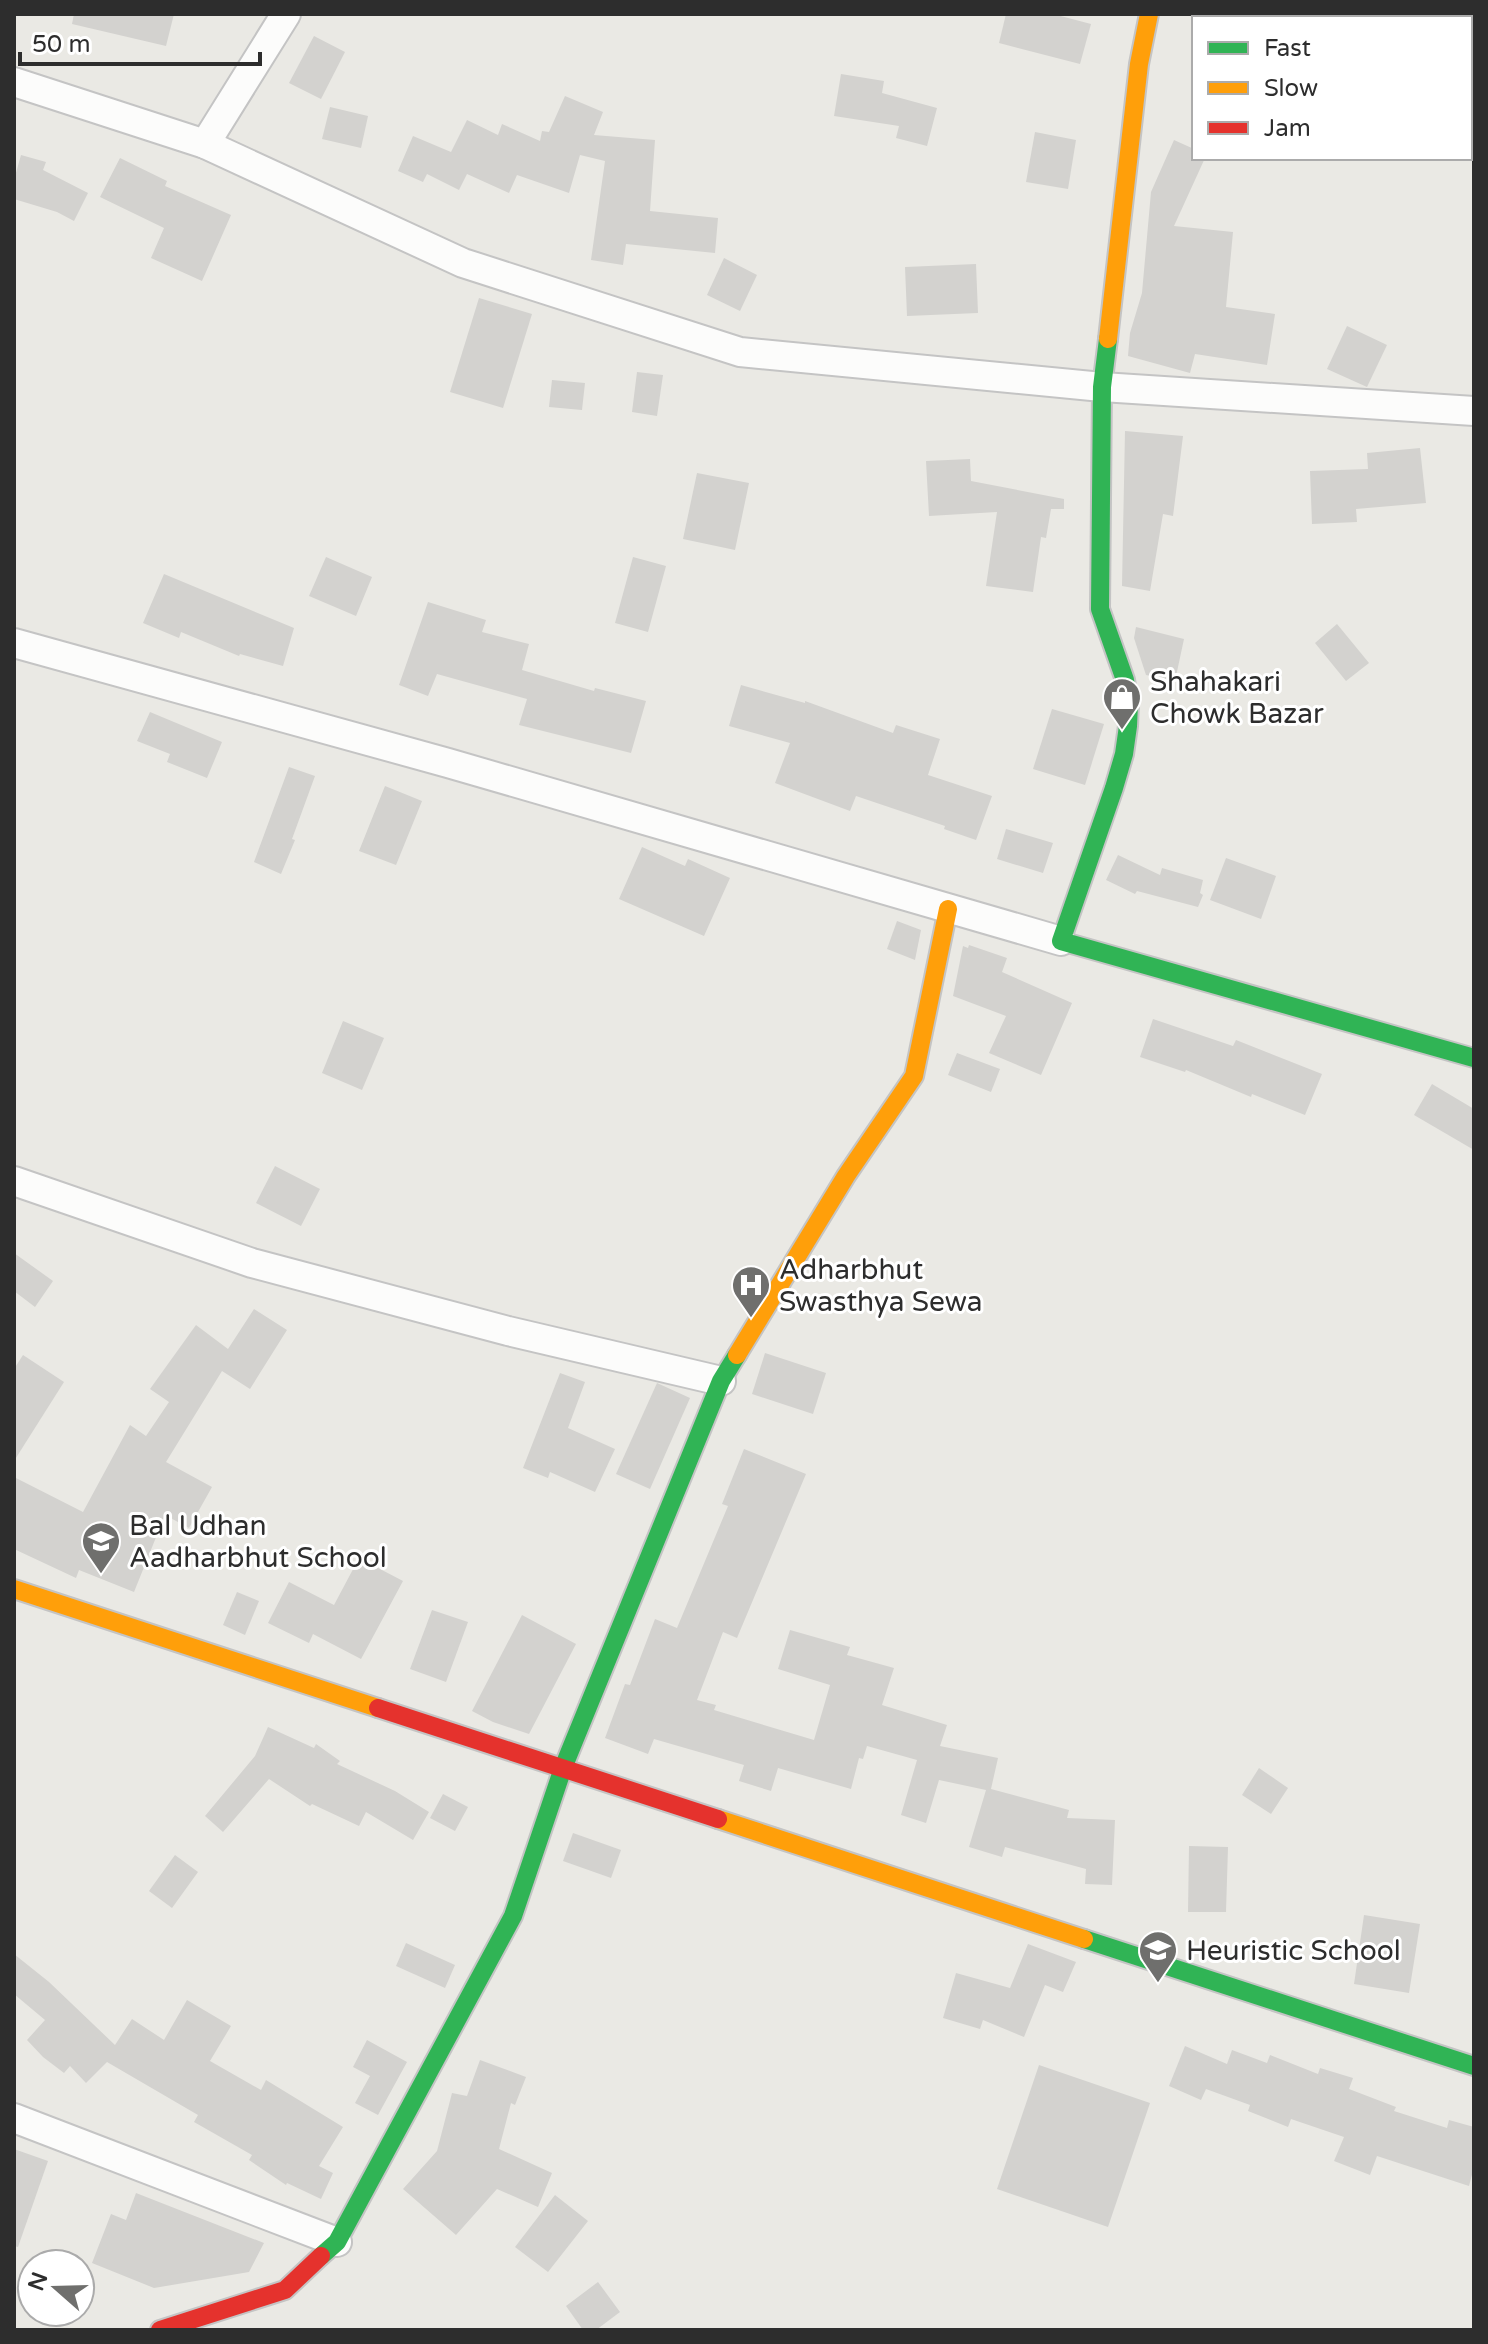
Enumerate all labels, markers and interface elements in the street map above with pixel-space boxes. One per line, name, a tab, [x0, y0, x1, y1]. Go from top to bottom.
scale bar	[20, 16, 260, 66]
legend	[1192, 16, 1472, 160]
text: 50 m	[32, 30, 90, 59]
text: Fast	[1264, 34, 1311, 63]
text: Slow	[1264, 74, 1318, 103]
text: Jam	[1264, 114, 1311, 143]
place label: Shahakari Chowk Bazar	[1150, 665, 1324, 731]
shop icon: Shahakari Chowk Bazar	[1101, 676, 1143, 731]
place label: Adharbhut Swasthya Sewa	[779, 1253, 983, 1319]
hospital icon: Adharbhut Swasthya Sewa	[730, 1264, 772, 1319]
place label: Bal Udhan Aadharbhut School	[129, 1509, 387, 1575]
school or university icon: Bal Udhan Aadharbhut School	[80, 1520, 122, 1575]
school or university icon: Heuristic School	[1137, 1929, 1179, 1984]
place label: Heuristic School	[1186, 1934, 1401, 1968]
north arrow	[16, 2248, 96, 2328]
text: N	[23, 2269, 53, 2294]

